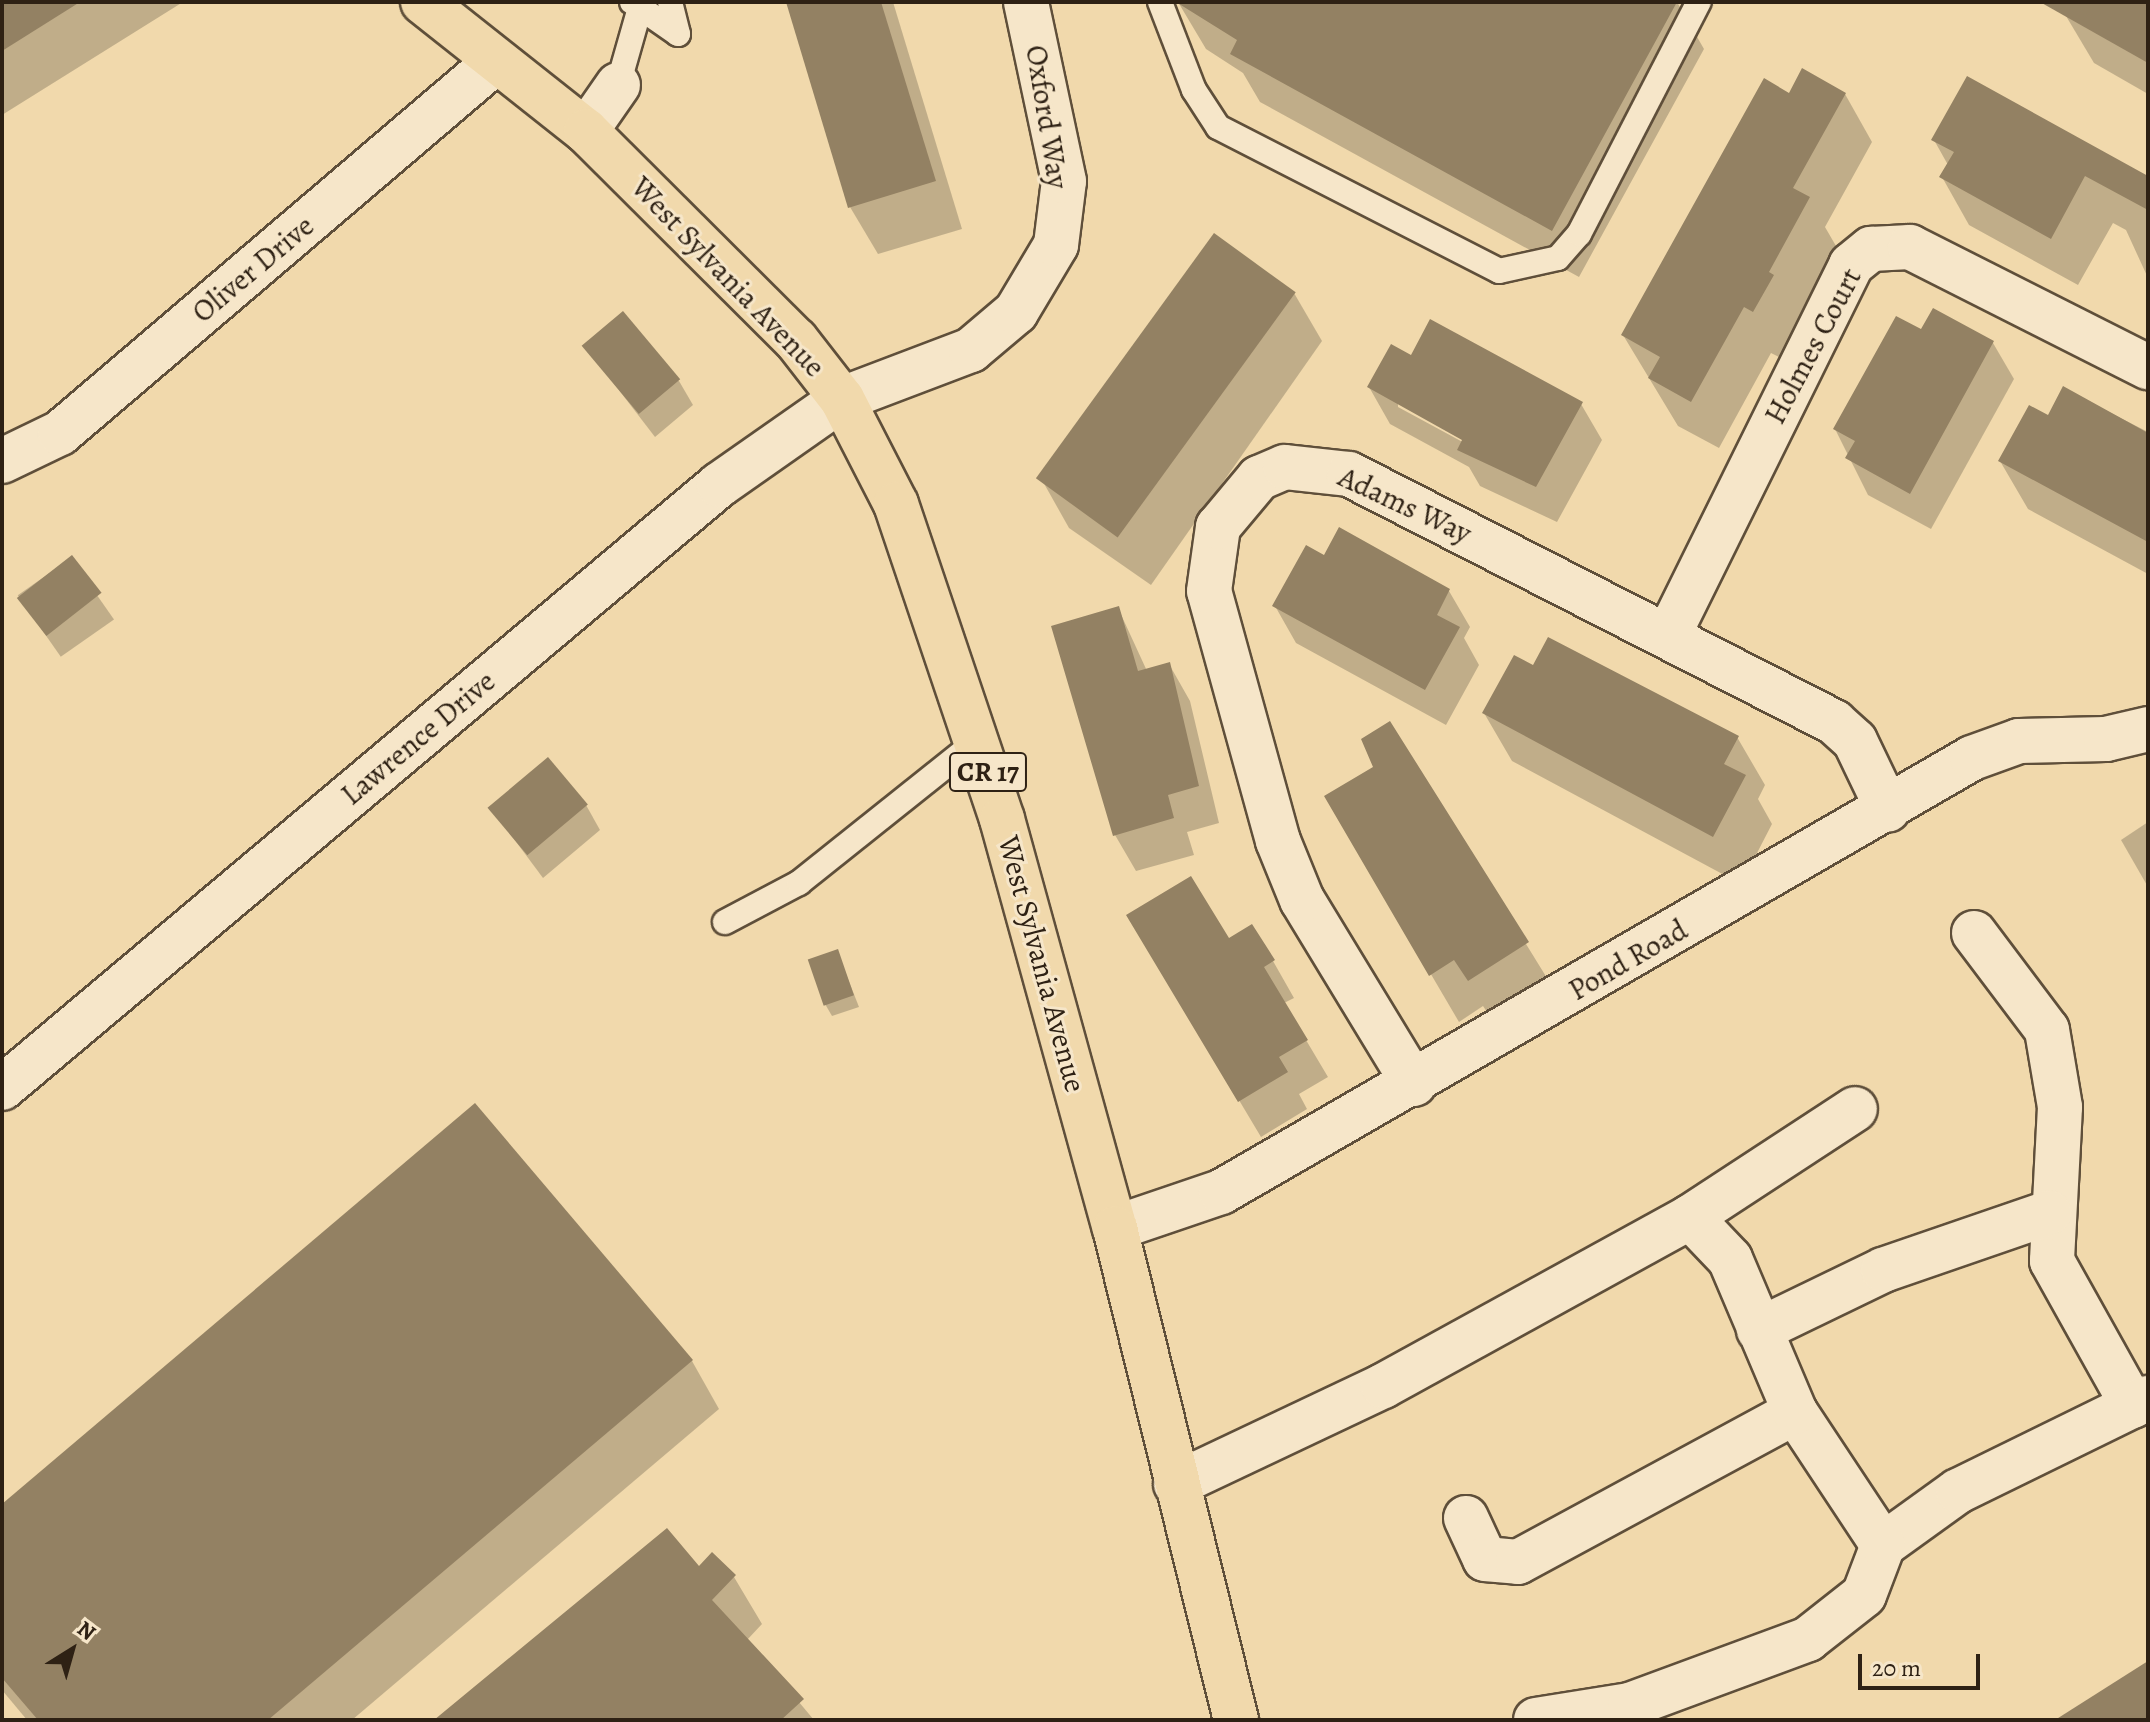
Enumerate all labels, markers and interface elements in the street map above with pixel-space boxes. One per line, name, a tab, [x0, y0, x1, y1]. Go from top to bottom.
street label: Oxford Way	[1018, 43, 1076, 191]
street label: West Sylvania Avenue	[623, 170, 833, 384]
street label: Oliver Drive	[185, 208, 321, 330]
street label: Holmes Court	[1757, 262, 1869, 430]
street label: Adams Way	[1333, 459, 1477, 551]
street label: Lawrence Drive	[334, 663, 502, 813]
road number: CR 17	[948, 748, 1028, 796]
street label: West Sylvania Avenue	[990, 832, 1094, 1096]
street label: Pond Road	[1562, 912, 1694, 1008]
north arrow	[32, 1610, 112, 1690]
text: N	[71, 1614, 102, 1648]
scale bar	[1862, 1638, 1984, 1688]
text: 20 m	[1872, 1652, 1921, 1684]

